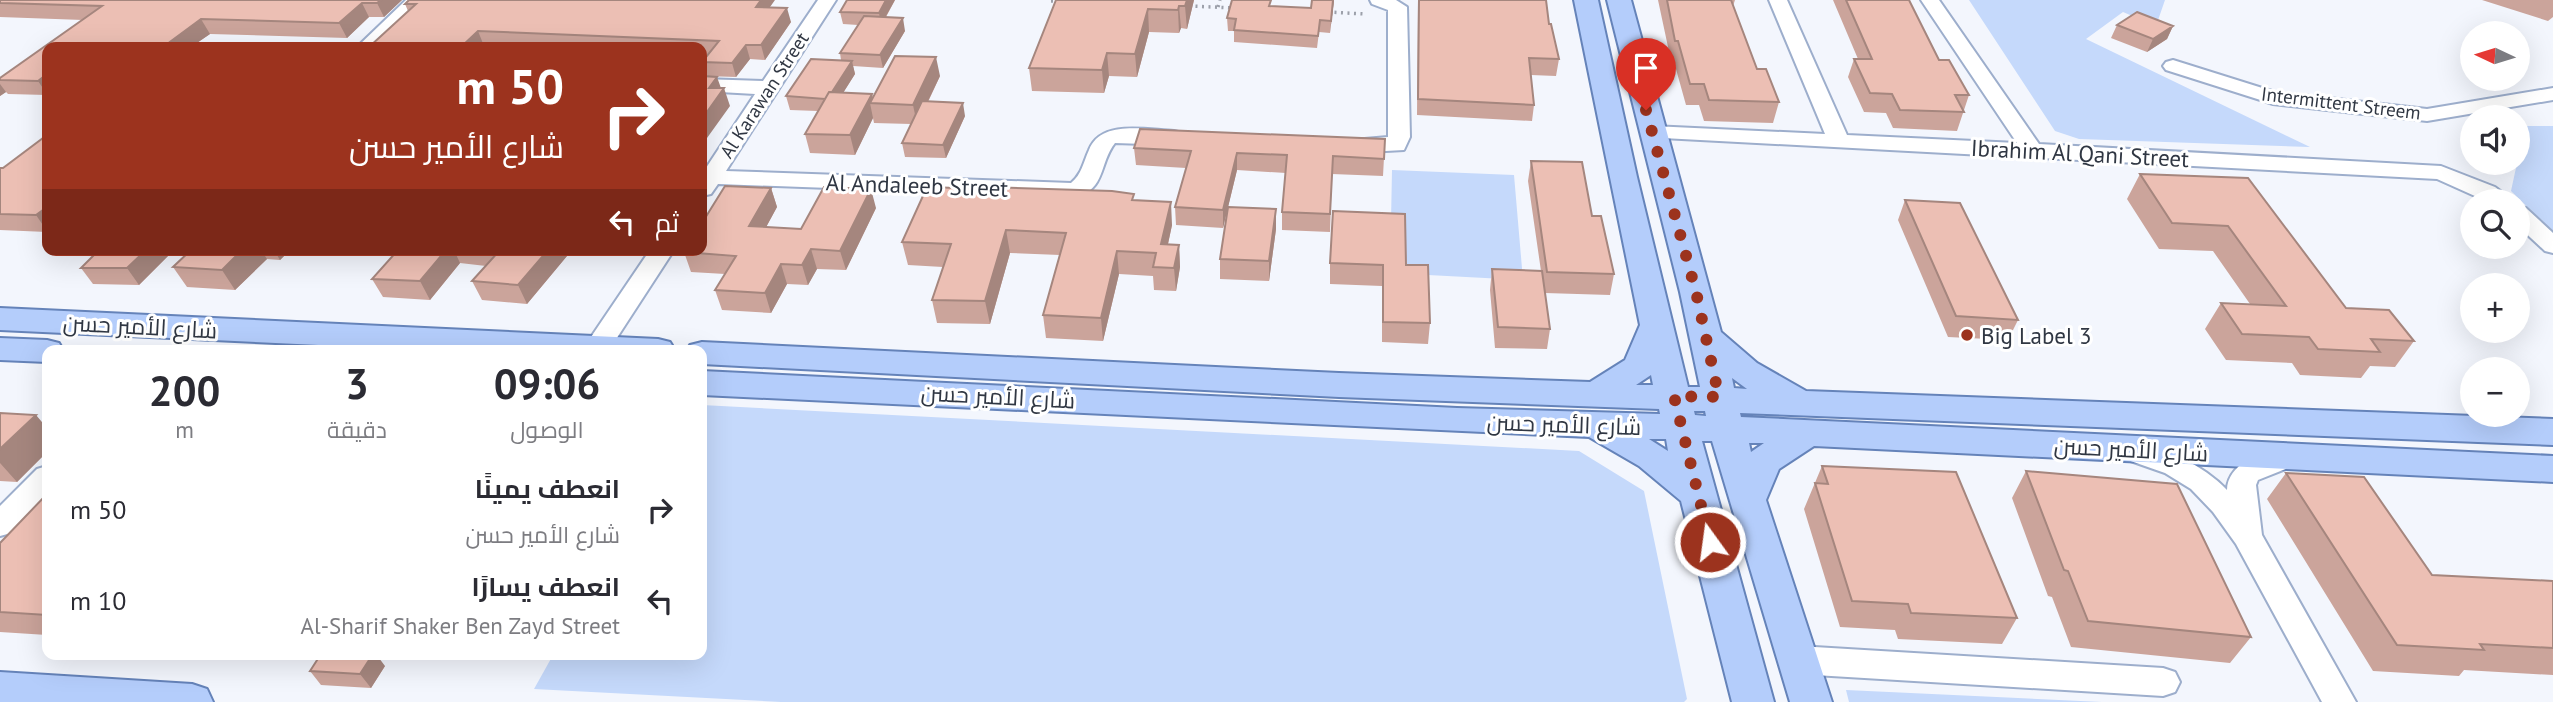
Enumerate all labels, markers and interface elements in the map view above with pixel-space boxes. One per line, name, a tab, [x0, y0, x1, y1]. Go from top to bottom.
north arrow	[2460, 21, 2530, 91]
map controls	[2460, 21, 2530, 427]
street label: Al Karawan Street	[714, 27, 814, 163]
pin	[1616, 38, 1676, 110]
icon: arrive	[1627, 49, 1665, 87]
text: 50 m	[457, 54, 564, 118]
icon: right	[588, 70, 679, 161]
street label: Intermittent Streem	[2260, 81, 2422, 125]
button: sound	[2460, 105, 2530, 175]
text: شارع الأمير حسن	[349, 125, 564, 167]
street label: Ibrahim Al Qani Street	[1970, 133, 2190, 173]
street label: Al Andaleeb Street	[825, 167, 1009, 203]
button: search	[2460, 189, 2530, 259]
icon: left	[603, 203, 641, 241]
text: ثم	[655, 206, 679, 239]
button: +	[2460, 273, 2530, 343]
street label: شارع الأمير حسن	[62, 307, 218, 347]
place label: Big Label 3	[1981, 321, 2091, 350]
marker: Big Label 3	[1959, 327, 1975, 343]
text: 3	[345, 356, 369, 411]
text: 09:06	[494, 356, 600, 411]
button: −	[2460, 357, 2530, 427]
text: 200	[149, 363, 220, 418]
street label: شارع الأمير حسن	[920, 377, 1076, 417]
street label: شارع الأمير حسن	[1486, 407, 1642, 443]
text: m	[175, 415, 194, 444]
text: دقيقة	[327, 415, 387, 444]
text: الوصول	[510, 415, 584, 444]
street label: شارع الأمير حسن	[2053, 430, 2209, 470]
text: انعطف يمينًا	[475, 472, 620, 505]
icon: right	[641, 491, 679, 529]
text: 50 m	[70, 493, 126, 526]
position arrow	[1673, 505, 1747, 579]
text: شارع الأمير حسن	[466, 520, 620, 549]
text: انعطف يسارًا	[472, 570, 620, 603]
icon: left	[641, 582, 679, 620]
text: 10 m	[70, 584, 126, 617]
text: Al-Sharif Shaker Ben Zayd Street	[301, 611, 620, 640]

